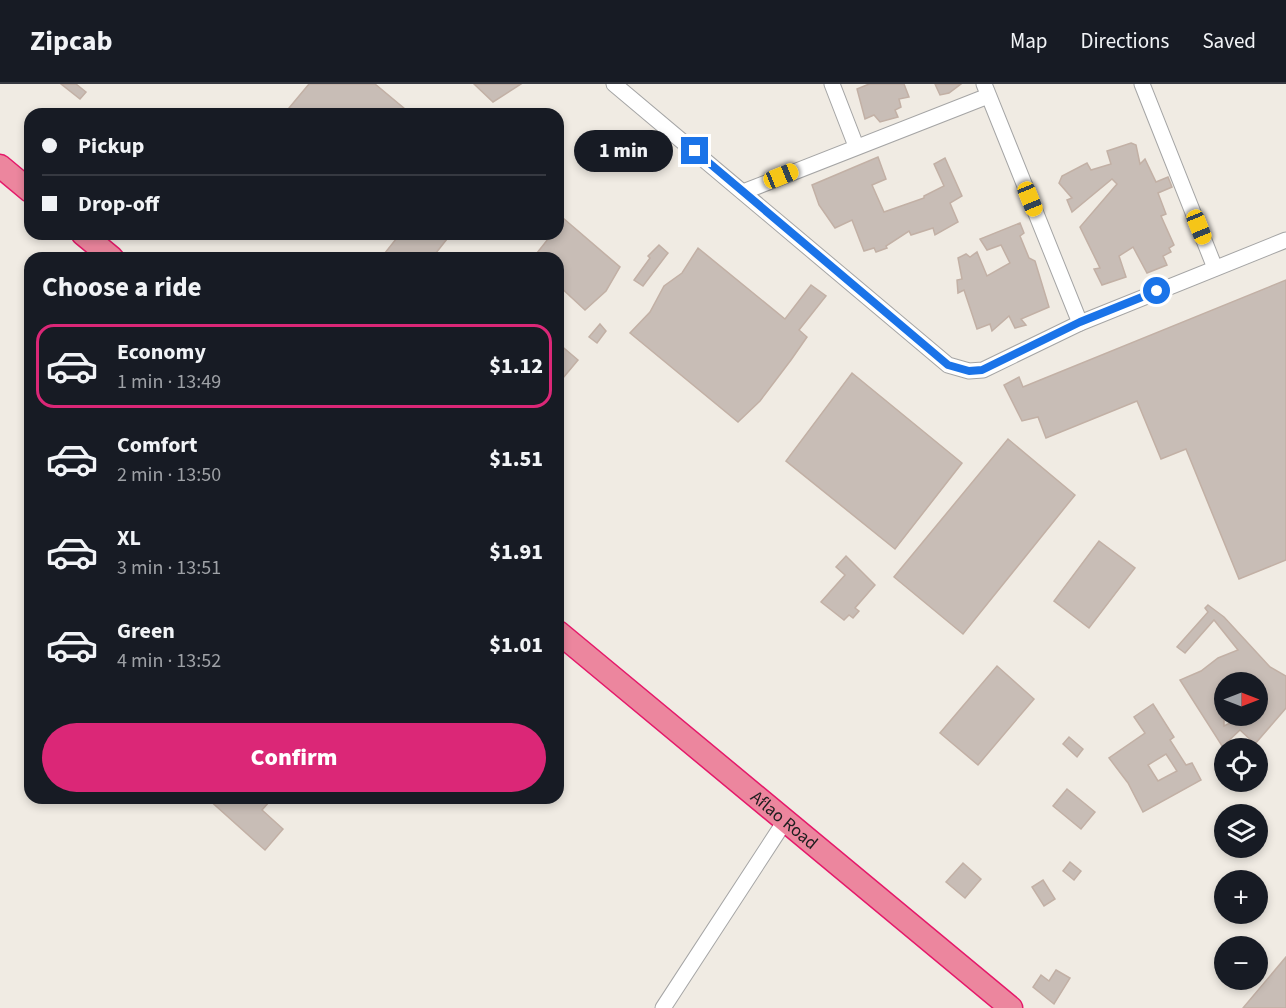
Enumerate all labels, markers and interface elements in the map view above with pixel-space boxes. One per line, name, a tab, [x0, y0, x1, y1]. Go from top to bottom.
text: Zipcab	[30, 21, 113, 61]
text: Map	[1010, 26, 1048, 56]
text: Directions	[1081, 26, 1169, 56]
text: Saved	[1202, 26, 1256, 56]
text: Pickup	[78, 130, 144, 162]
callout: 1 min	[575, 130, 674, 172]
text: 1 min	[599, 137, 648, 165]
route end	[681, 137, 708, 164]
car	[761, 161, 801, 191]
car	[1015, 179, 1045, 219]
text: Drop-off	[78, 188, 159, 220]
car	[1184, 207, 1214, 247]
text: Choose a ride	[42, 268, 202, 307]
route start	[1143, 277, 1170, 304]
text: Economy	[117, 336, 206, 368]
icon: car	[45, 339, 99, 393]
text: $1.12	[489, 350, 543, 382]
text: 1 min · 13:49	[117, 368, 221, 396]
text: Comfort	[117, 429, 198, 461]
icon: car	[45, 432, 99, 486]
text: $1.51	[489, 443, 543, 475]
text: 2 min · 13:50	[117, 461, 221, 489]
text: XL	[117, 522, 141, 554]
icon: car	[45, 525, 99, 579]
text: $1.91	[489, 536, 543, 568]
text: 3 min · 13:51	[117, 554, 221, 582]
text: Green	[117, 615, 175, 647]
icon: car	[45, 618, 99, 672]
text: $1.01	[489, 629, 543, 661]
text: 4 min · 13:52	[117, 647, 221, 675]
north arrow	[1214, 672, 1268, 726]
map controls	[1214, 672, 1268, 990]
button: Confirm	[42, 723, 546, 792]
button: locate	[1214, 738, 1268, 792]
street label: Aflao Road	[745, 785, 823, 856]
button: layers	[1214, 804, 1268, 858]
button: +	[1214, 870, 1268, 924]
button: −	[1214, 936, 1268, 990]

